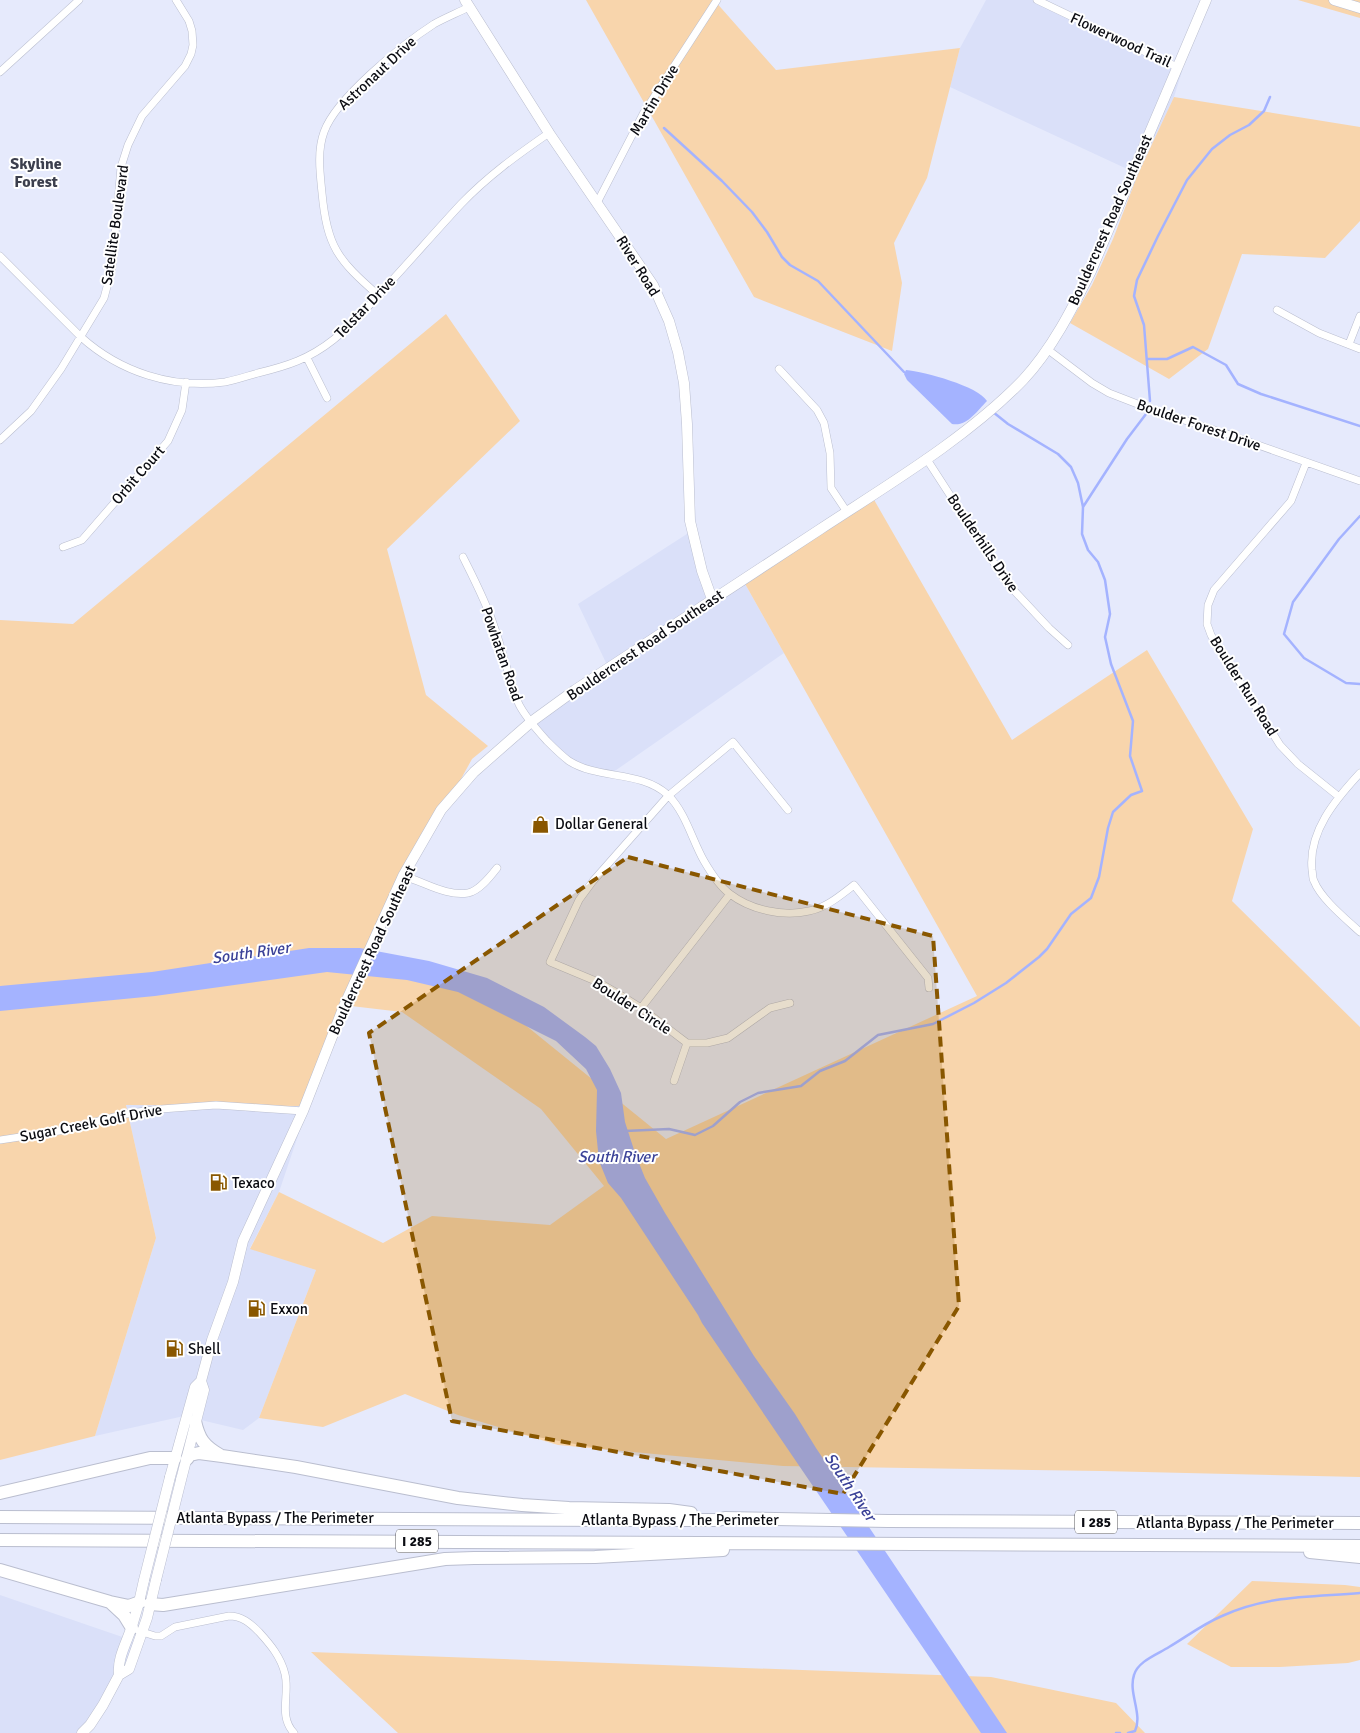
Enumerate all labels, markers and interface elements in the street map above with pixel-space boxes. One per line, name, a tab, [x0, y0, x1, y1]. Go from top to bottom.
street label: Flowerwood Trail	[1068, 9, 1174, 71]
street label: Astronaut Drive	[334, 32, 420, 114]
street label: Martin Drive	[626, 61, 682, 139]
street label: Bouldercrest Road Southeast	[1064, 132, 1156, 308]
district label: Skyline Forest	[10, 154, 62, 192]
street label: Satellite Boulevard	[98, 164, 132, 286]
street label: River Road	[612, 232, 664, 300]
street label: Telstar Drive	[331, 272, 399, 342]
street label: Boulder Forest Drive	[1134, 395, 1264, 455]
street label: Orbit Court	[108, 442, 168, 508]
street label: Boulderhills Drive	[943, 490, 1023, 596]
street label: Bouldercrest Road Southeast	[563, 586, 727, 704]
street label: Powhatan Road	[477, 604, 527, 704]
street label: Boulder Run Road	[1206, 633, 1282, 739]
shop icon: Dollar General	[531, 814, 551, 834]
place label: Dollar General	[555, 815, 648, 833]
street label: Bouldercrest Road Southeast	[325, 862, 419, 1038]
water label: South River	[211, 937, 293, 968]
street label: Boulder Circle	[589, 974, 675, 1038]
street label: Sugar Creek Golf Drive	[18, 1100, 164, 1146]
water label: South River	[578, 1147, 658, 1167]
fuel station icon: Texaco	[208, 1173, 228, 1193]
place label: Texaco	[232, 1174, 275, 1192]
fuel station icon: Exxon	[246, 1299, 266, 1319]
place label: Exxon	[270, 1300, 308, 1318]
fuel station icon: Shell	[164, 1339, 184, 1359]
place label: Shell	[188, 1340, 221, 1358]
water label: South River	[820, 1449, 881, 1527]
street label: Atlanta Bypass / The Perimeter	[176, 1509, 374, 1527]
road number: I 285	[1075, 1510, 1117, 1534]
street label: Atlanta Bypass / The Perimeter	[581, 1511, 779, 1529]
street label: Atlanta Bypass / The Perimeter	[1136, 1514, 1334, 1532]
road number: I 285	[396, 1530, 438, 1552]

